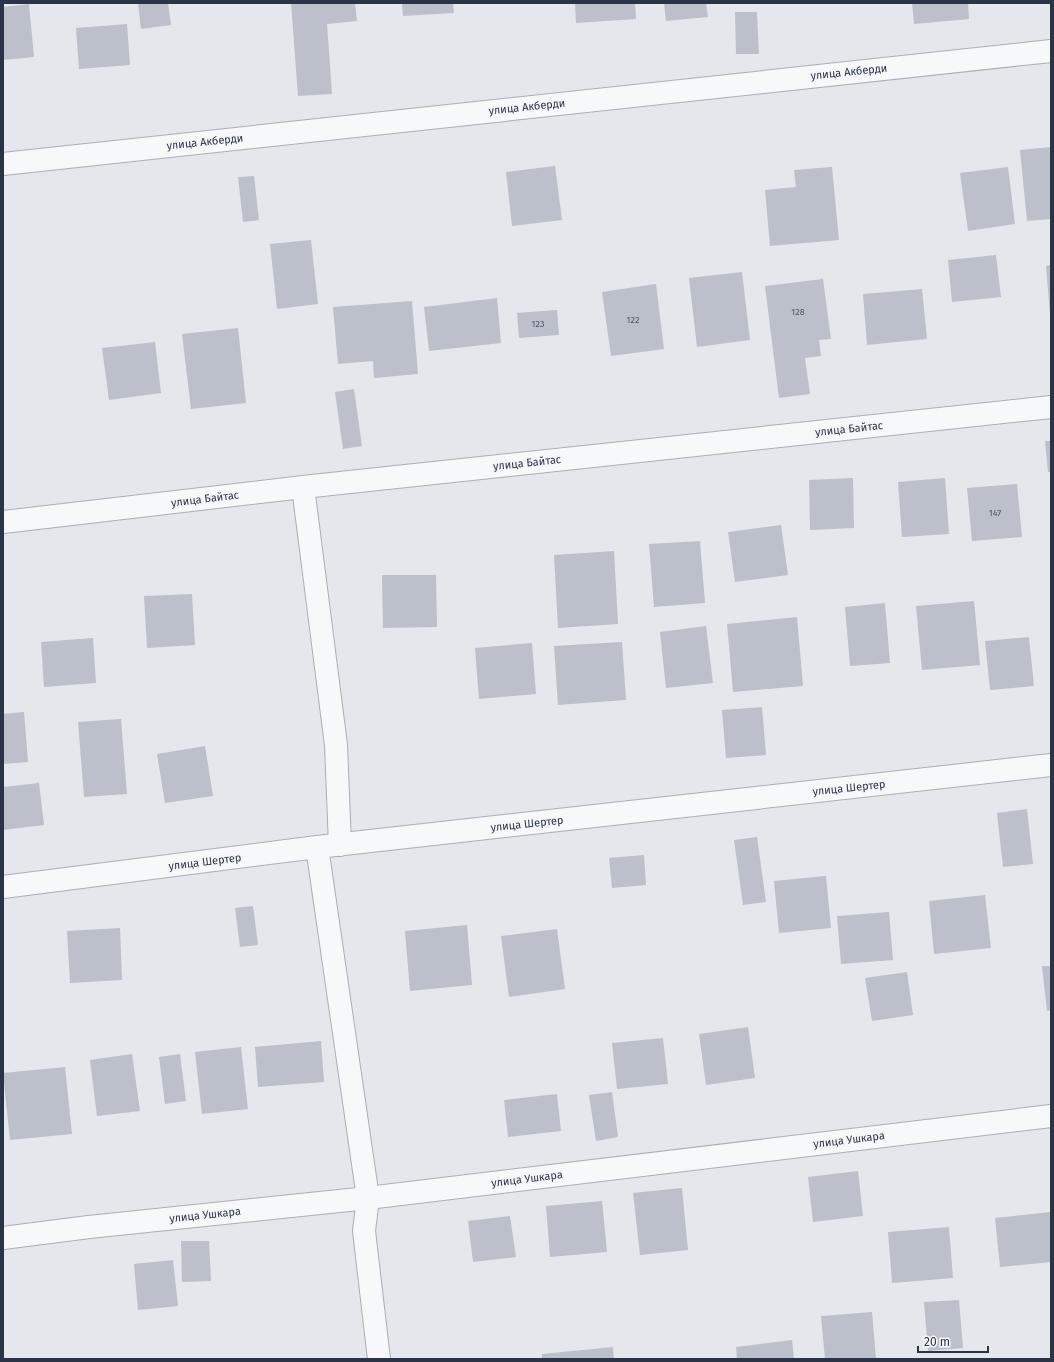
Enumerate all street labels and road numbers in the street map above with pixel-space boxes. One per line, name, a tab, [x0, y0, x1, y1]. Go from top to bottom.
street label: улица Акберди	[810, 62, 888, 82]
street label: улица Акберди	[488, 97, 566, 117]
street label: улица Акберди	[166, 132, 244, 152]
street label: улица Байтас	[814, 419, 884, 439]
street label: улица Байтас	[492, 453, 562, 473]
street label: улица Байтас	[170, 488, 240, 510]
street label: улица Шертер	[812, 778, 886, 798]
street label: улица Шертер	[490, 814, 564, 834]
street label: улица Шертер	[168, 851, 242, 873]
street label: улица Ушкара	[813, 1129, 885, 1151]
street label: улица Ушкара	[491, 1168, 563, 1190]
street label: улица Ушкара	[169, 1205, 241, 1225]

